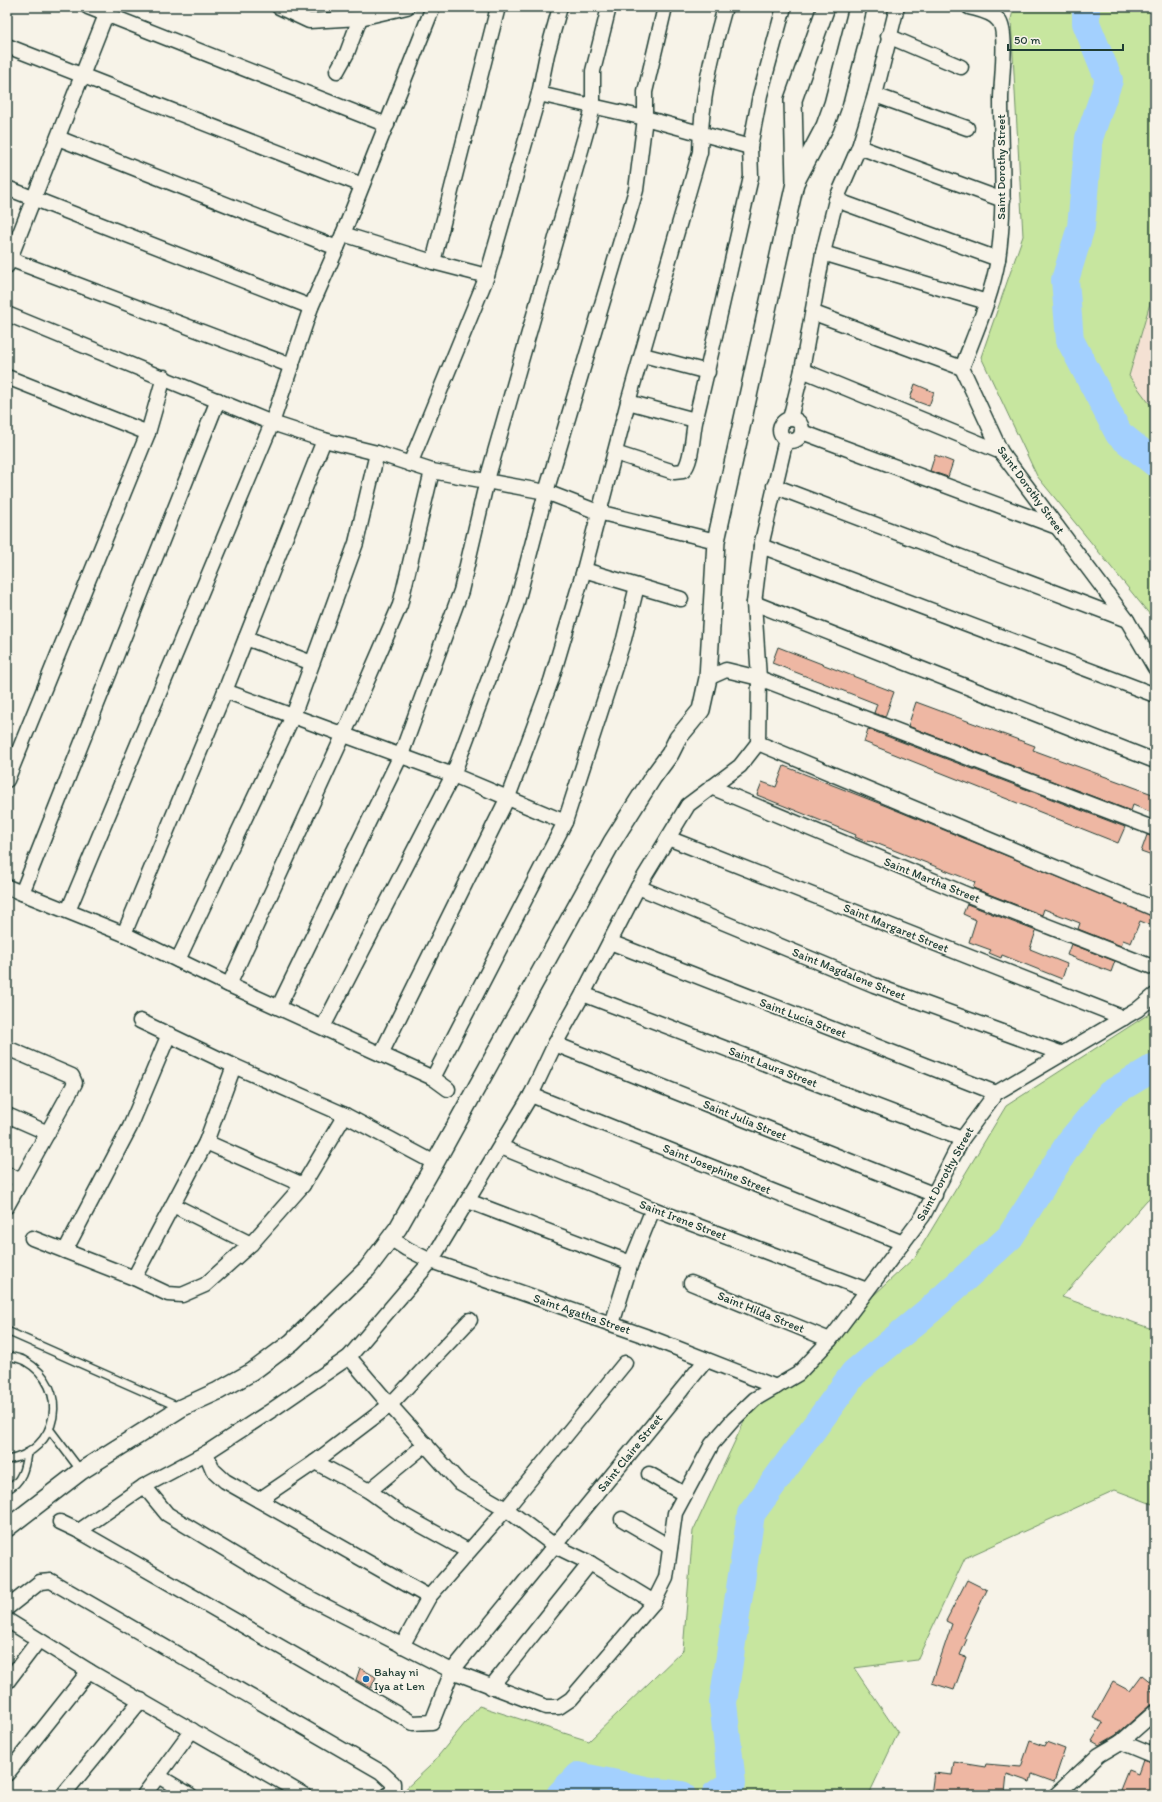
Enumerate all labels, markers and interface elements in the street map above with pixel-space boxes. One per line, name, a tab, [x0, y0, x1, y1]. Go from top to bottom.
scale bar	[1008, 26, 1123, 52]
text: 50 m	[1014, 33, 1040, 47]
street label: Saint Dorothy Street	[994, 114, 1008, 220]
street label: Saint Dorothy Street	[994, 443, 1068, 537]
street label: Saint Martha Street	[882, 854, 983, 906]
street label: Saint Margaret Street	[841, 900, 951, 956]
street label: Saint Magdalene Street	[790, 945, 908, 1003]
street label: Saint Lucia Street	[758, 995, 849, 1041]
street label: Saint Laura Street	[727, 1044, 820, 1091]
street label: Saint Julia Street	[701, 1097, 789, 1143]
street label: Saint Dorothy Street	[913, 1124, 977, 1223]
street label: Saint Josephine Street	[661, 1141, 774, 1197]
street label: Saint Irene Street	[637, 1197, 729, 1243]
street label: Saint Hilda Street	[716, 1288, 807, 1336]
street label: Saint Agatha Street	[532, 1291, 633, 1337]
street label: Saint Claire Street	[594, 1411, 666, 1495]
place label: Bahay ni Iya at Len	[374, 1665, 425, 1693]
marker: Bahay ni Iya at Len	[361, 1674, 371, 1684]

